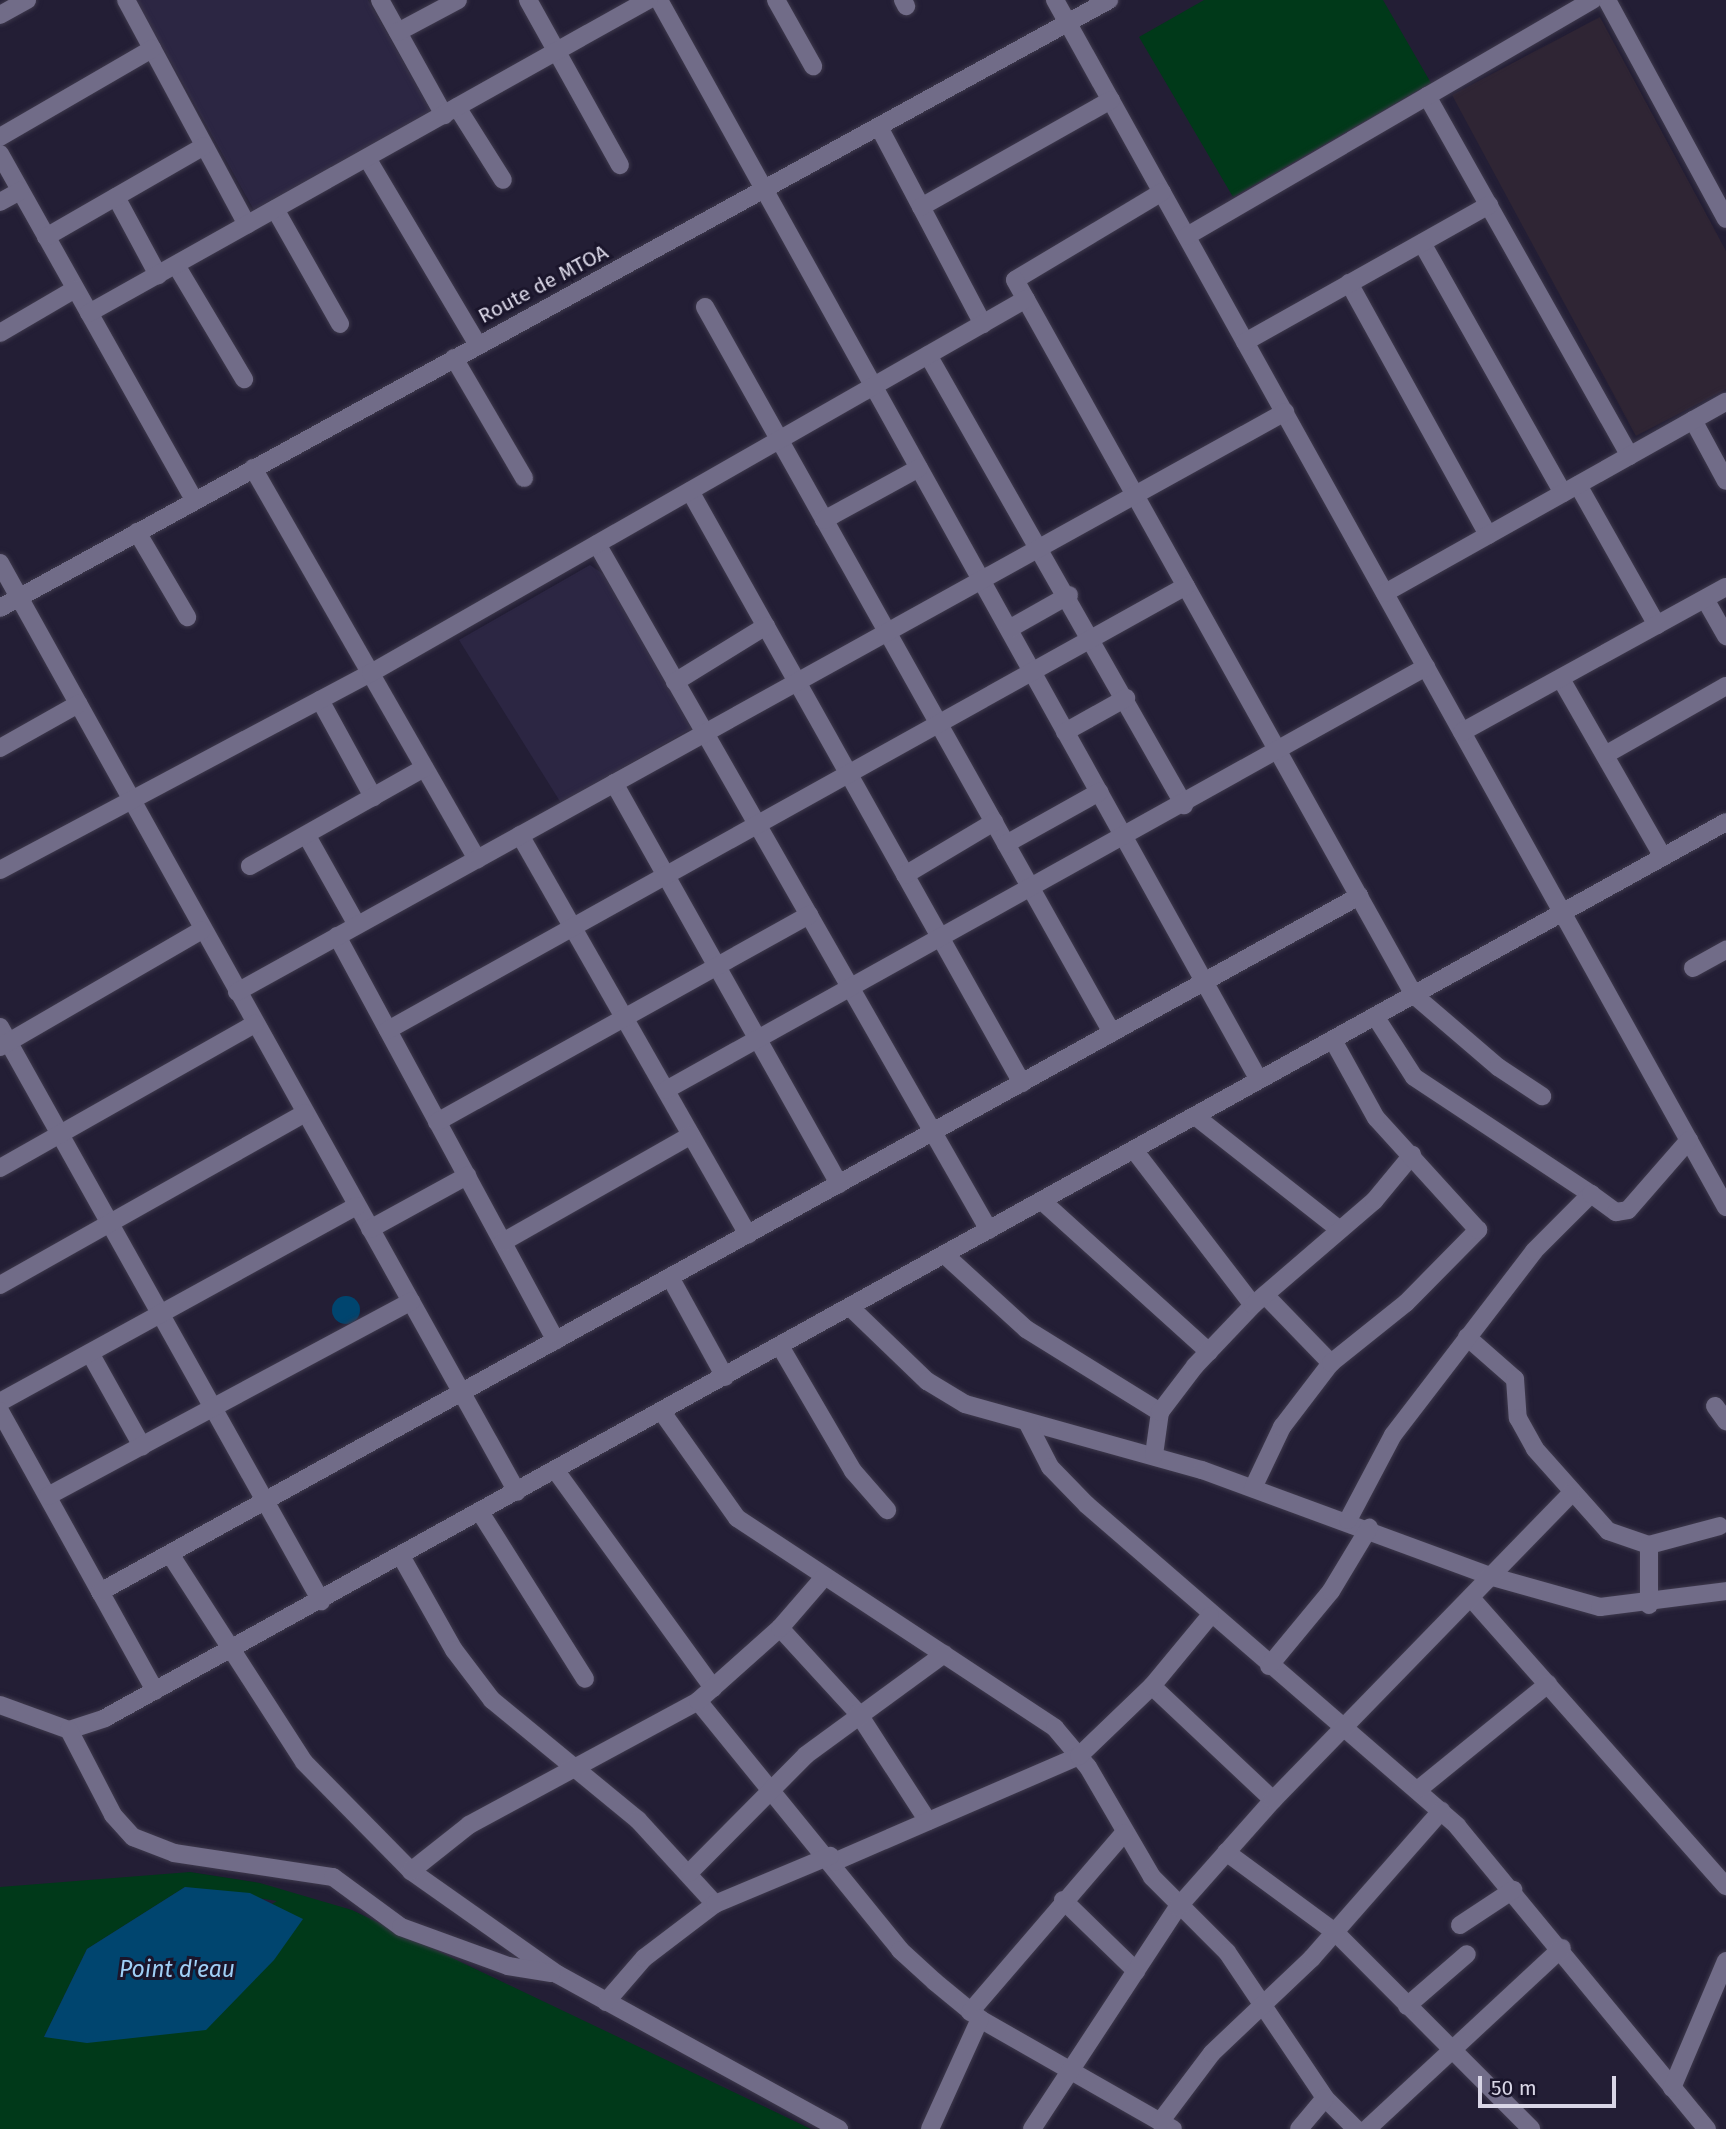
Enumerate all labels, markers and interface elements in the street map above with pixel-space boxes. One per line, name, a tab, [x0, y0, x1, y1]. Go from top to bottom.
street label: Route de MTOA	[474, 239, 612, 329]
water label: Point d'eau	[119, 1955, 235, 1983]
scale bar	[1481, 2062, 1619, 2106]
text: 50 m	[1491, 2075, 1537, 2101]

